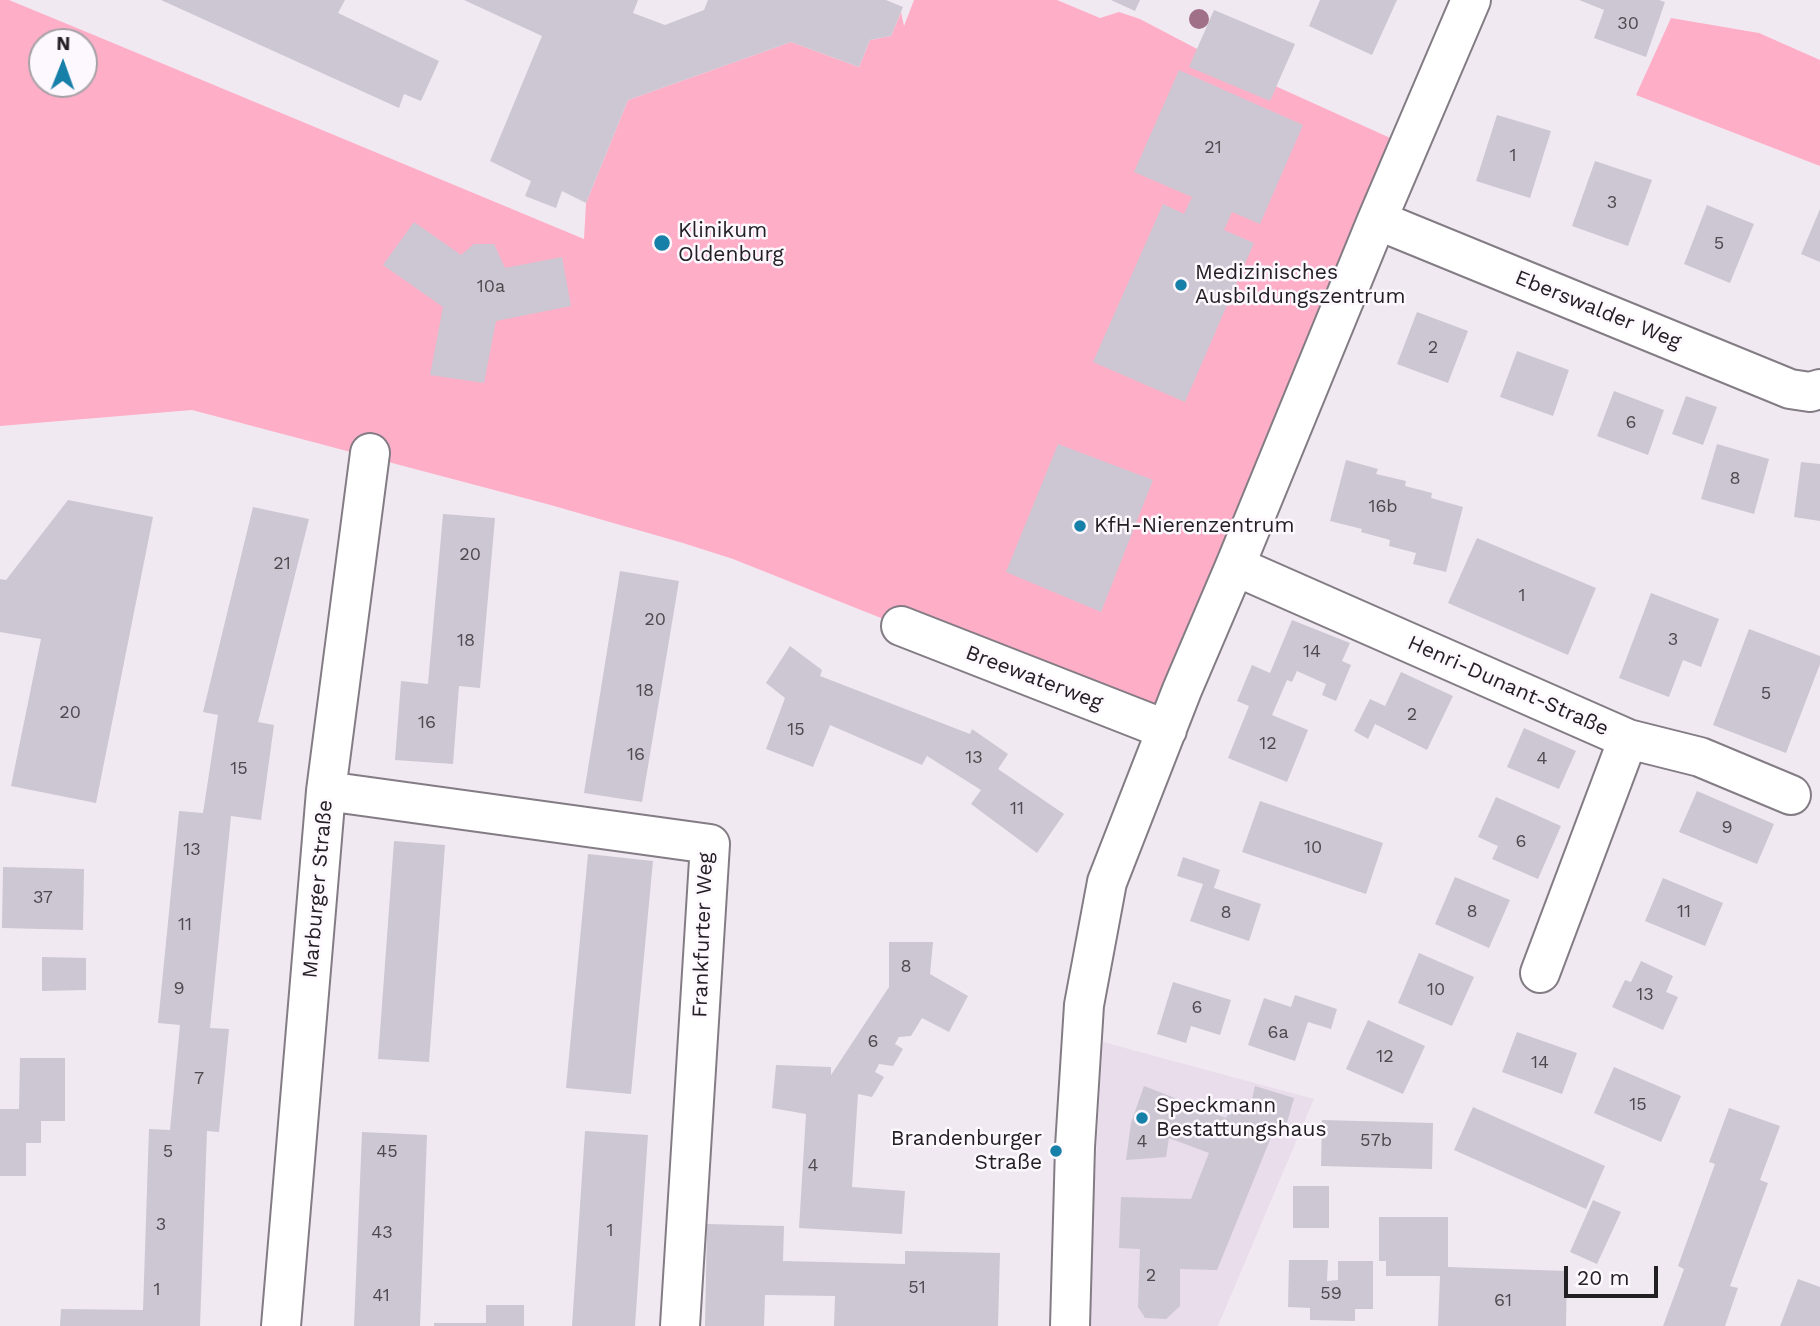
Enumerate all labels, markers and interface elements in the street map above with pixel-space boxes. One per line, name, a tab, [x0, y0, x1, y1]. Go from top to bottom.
house number: 30	[1617, 13, 1639, 35]
north arrow	[28, 28, 98, 98]
text: N	[56, 32, 71, 55]
house number: 21	[1204, 137, 1222, 159]
house number: 1	[1509, 145, 1517, 167]
house number: 3	[1607, 192, 1617, 214]
place label: Klinikum Oldenburg	[678, 218, 784, 268]
marker: Klinikum Oldenburg	[652, 233, 672, 253]
house number: 5	[1714, 233, 1724, 255]
place label: Medizinisches Ausbildungszentrum	[1195, 260, 1406, 310]
street label: Eberswalder Weg	[1511, 265, 1685, 355]
house number: 10a	[477, 276, 505, 298]
marker: Medizinisches Ausbildungszentrum	[1173, 277, 1189, 293]
house number: 2	[1428, 337, 1438, 359]
house number: 6	[1626, 412, 1636, 434]
house number: 8	[1729, 468, 1741, 490]
house number: 16b	[1368, 496, 1398, 518]
place label: KfH-Nierenzentrum	[1094, 513, 1294, 539]
marker: KfH-Nierenzentrum	[1072, 518, 1088, 534]
house number: 20	[459, 544, 481, 566]
house number: 21	[273, 553, 291, 575]
house number: 1	[1518, 585, 1526, 607]
house number: 20	[644, 609, 666, 631]
house number: 3	[1668, 629, 1678, 651]
house number: 18	[457, 630, 475, 652]
street label: Henri-Dunant-Straße	[1404, 630, 1612, 742]
street label: Breewaterweg	[962, 640, 1106, 716]
house number: 14	[1303, 641, 1321, 663]
house number: 18	[636, 680, 654, 702]
house number: 5	[1761, 683, 1771, 705]
house number: 20	[59, 702, 81, 724]
house number: 2	[1407, 704, 1417, 726]
house number: 16	[418, 712, 436, 734]
house number: 15	[787, 719, 805, 741]
house number: 12	[1259, 733, 1277, 755]
house number: 16	[627, 744, 645, 766]
house number: 13	[965, 747, 983, 769]
house number: 4	[1537, 748, 1547, 770]
house number: 15	[230, 758, 248, 780]
house number: 11	[1010, 798, 1024, 820]
street label: Marburger Straße	[298, 799, 338, 979]
house number: 9	[1721, 817, 1733, 839]
house number: 6	[1516, 831, 1526, 853]
house number: 10	[1304, 837, 1322, 859]
house number: 13	[183, 839, 201, 861]
street label: Frankfurter Weg	[688, 852, 718, 1018]
house number: 37	[33, 887, 53, 909]
house number: 8	[1466, 901, 1478, 923]
house number: 11	[1677, 901, 1691, 923]
house number: 8	[1220, 902, 1232, 924]
house number: 11	[178, 914, 192, 936]
house number: 8	[900, 956, 912, 978]
house number: 9	[173, 978, 185, 1000]
house number: 10	[1427, 979, 1445, 1001]
house number: 13	[1636, 984, 1654, 1006]
house number: 6	[1192, 997, 1202, 1019]
house number: 6a	[1267, 1022, 1289, 1044]
house number: 6	[868, 1031, 878, 1053]
house number: 12	[1376, 1046, 1394, 1068]
house number: 14	[1531, 1052, 1549, 1074]
house number: 7	[194, 1068, 204, 1090]
place label: Speckmann Bestattungshaus	[1156, 1093, 1327, 1143]
house number: 15	[1629, 1094, 1647, 1116]
marker: Speckmann Bestattungshaus	[1134, 1110, 1150, 1126]
place label: Brandenburger Straße	[891, 1126, 1042, 1176]
house number: 57b	[1360, 1130, 1392, 1152]
house number: 4	[1137, 1131, 1147, 1153]
house number: 5	[163, 1141, 173, 1163]
house number: 45	[376, 1141, 398, 1163]
marker: Brandenburger Straße	[1048, 1143, 1064, 1159]
house number: 4	[808, 1155, 818, 1177]
house number: 3	[156, 1214, 166, 1236]
house number: 1	[606, 1220, 614, 1242]
house number: 43	[371, 1222, 393, 1244]
scale bar	[1568, 1252, 1662, 1296]
house number: 2	[1146, 1265, 1156, 1287]
text: 20 m	[1577, 1265, 1629, 1290]
house number: 51	[908, 1277, 926, 1299]
house number: 1	[153, 1279, 161, 1301]
house number: 59	[1320, 1283, 1342, 1305]
house number: 41	[372, 1285, 390, 1307]
house number: 61	[1494, 1290, 1512, 1312]

